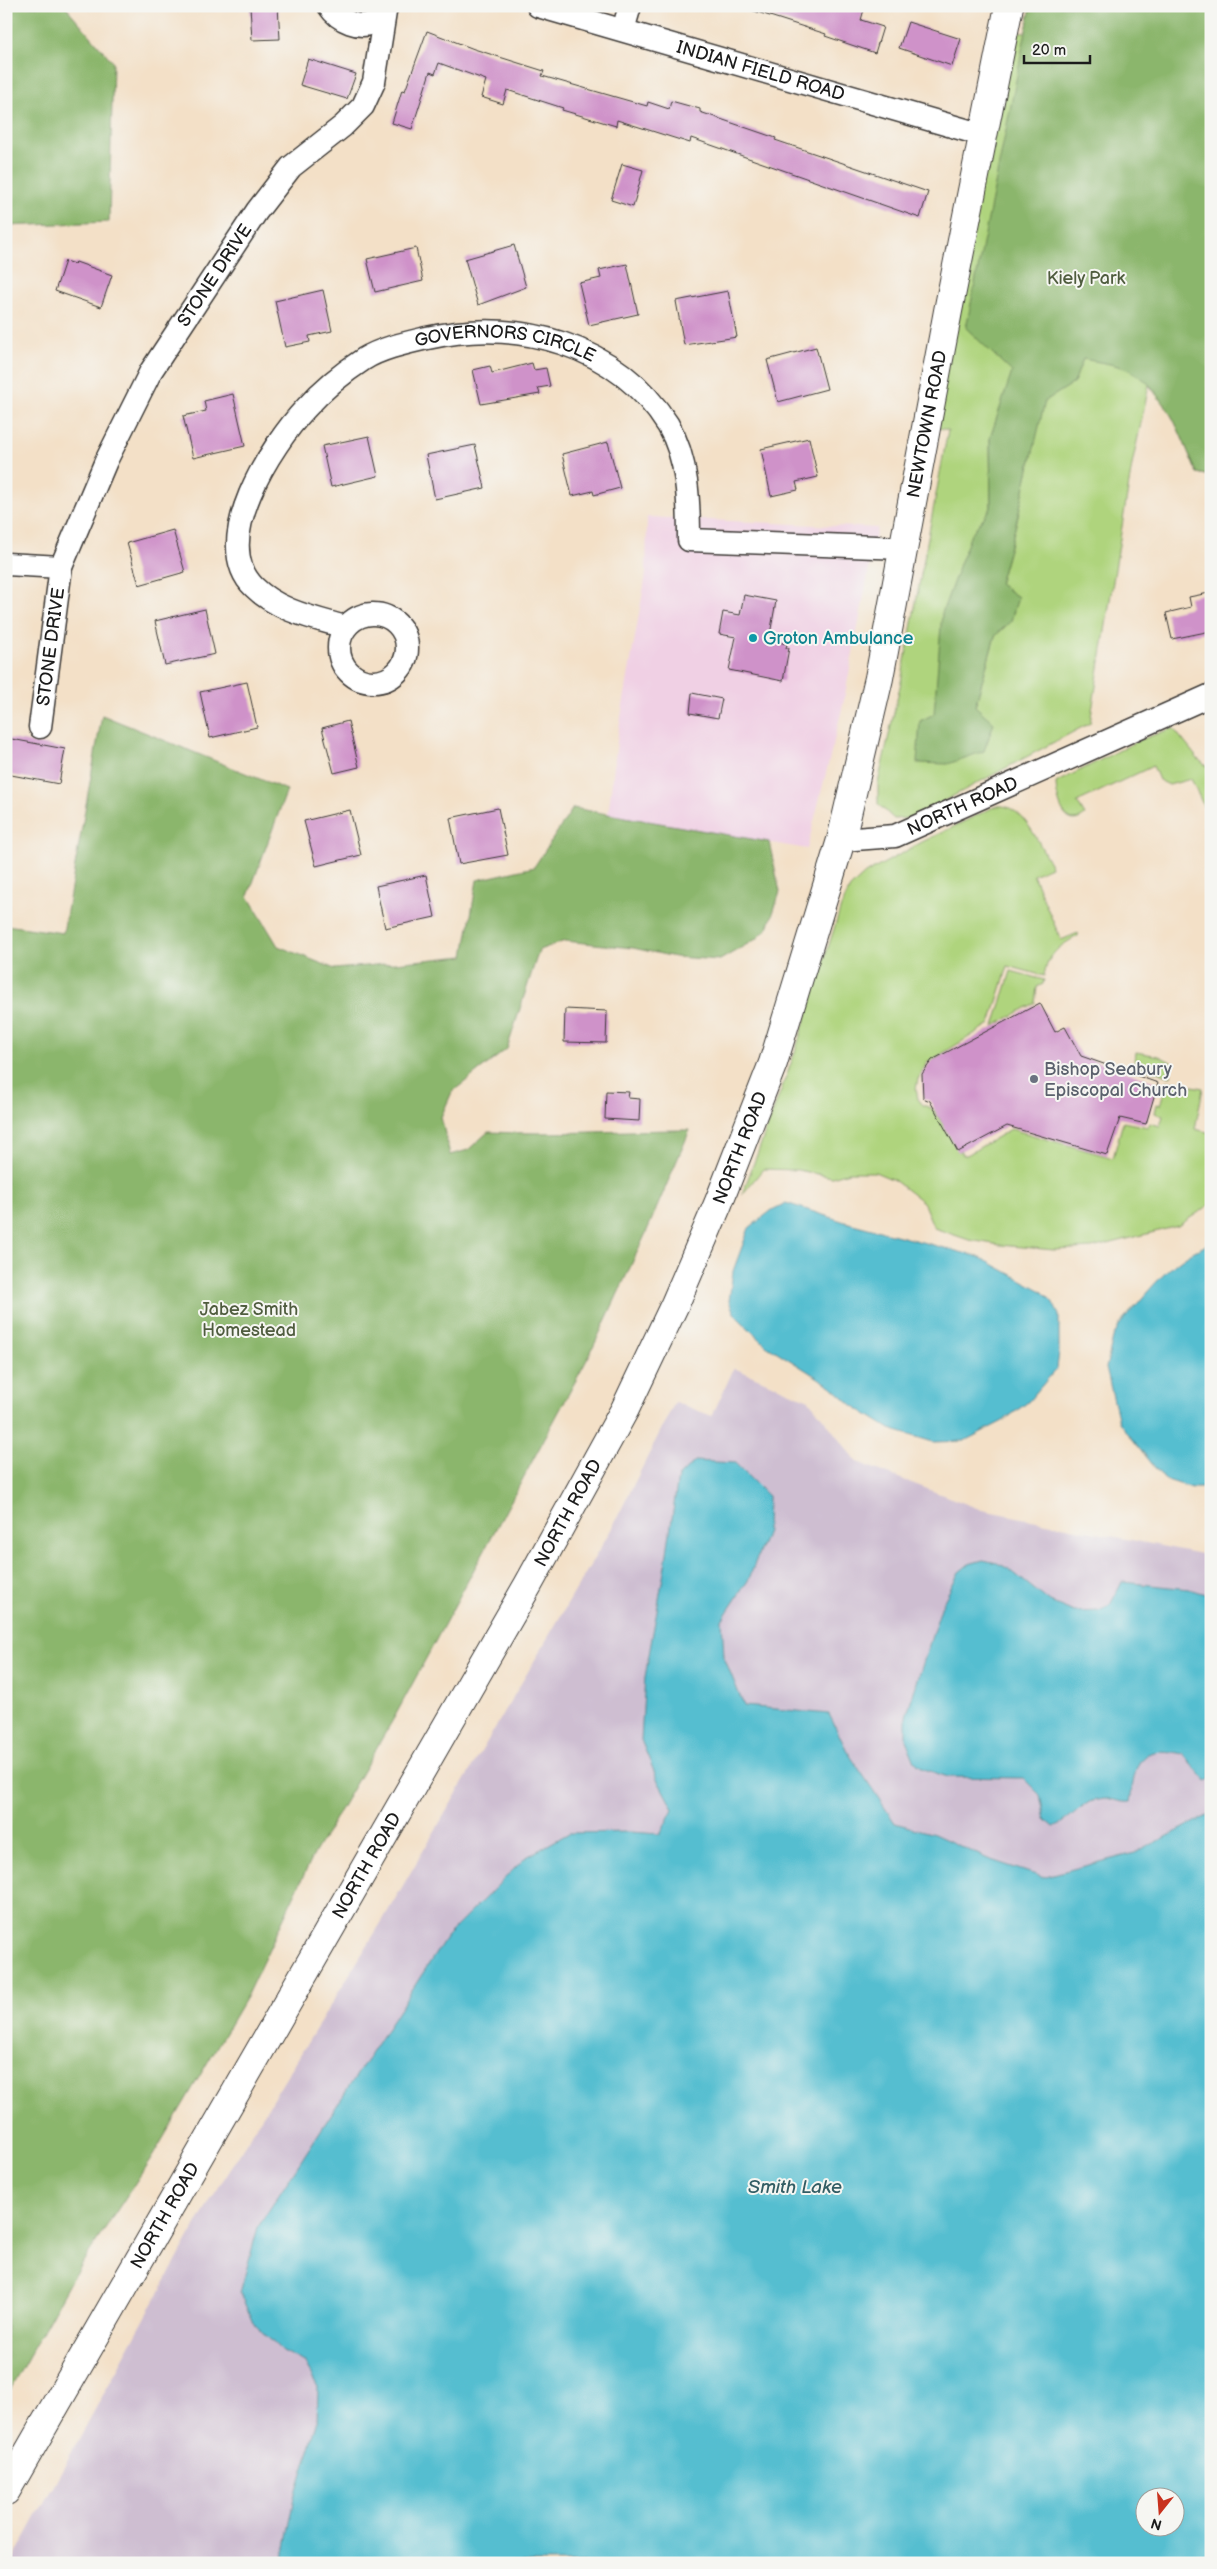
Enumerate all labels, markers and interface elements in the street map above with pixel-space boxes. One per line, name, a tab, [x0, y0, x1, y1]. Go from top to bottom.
scale bar	[1024, 32, 1091, 64]
street label: INDIAN FIELD ROAD	[674, 36, 847, 105]
text: 20 m	[1032, 41, 1066, 60]
street label: STONE DRIVE	[173, 220, 256, 331]
park label: Kiely Park	[1047, 268, 1125, 289]
street label: GOVERNORS CIRCLE	[412, 321, 599, 366]
street label: NEWTOWN ROAD	[903, 349, 951, 500]
street label: STONE DRIVE	[32, 586, 69, 707]
place label: Groton Ambulance	[763, 628, 914, 649]
marker: Groton Ambulance	[747, 632, 759, 644]
street label: NORTH ROAD	[904, 772, 1021, 840]
place label: Bishop Seabury Episcopal Church	[1044, 1059, 1187, 1101]
marker: Bishop Seabury Episcopal Church	[1028, 1073, 1040, 1085]
street label: NORTH ROAD	[708, 1089, 771, 1207]
park label: Jabez Smith Homestead	[200, 1299, 298, 1341]
street label: NORTH ROAD	[530, 1456, 606, 1570]
street label: NORTH ROAD	[328, 1809, 405, 1922]
street label: NORTH ROAD	[126, 2159, 204, 2272]
water label: Smith Lake	[748, 2176, 842, 2199]
north arrow	[1134, 2486, 1184, 2536]
text: N	[1149, 2514, 1164, 2534]

